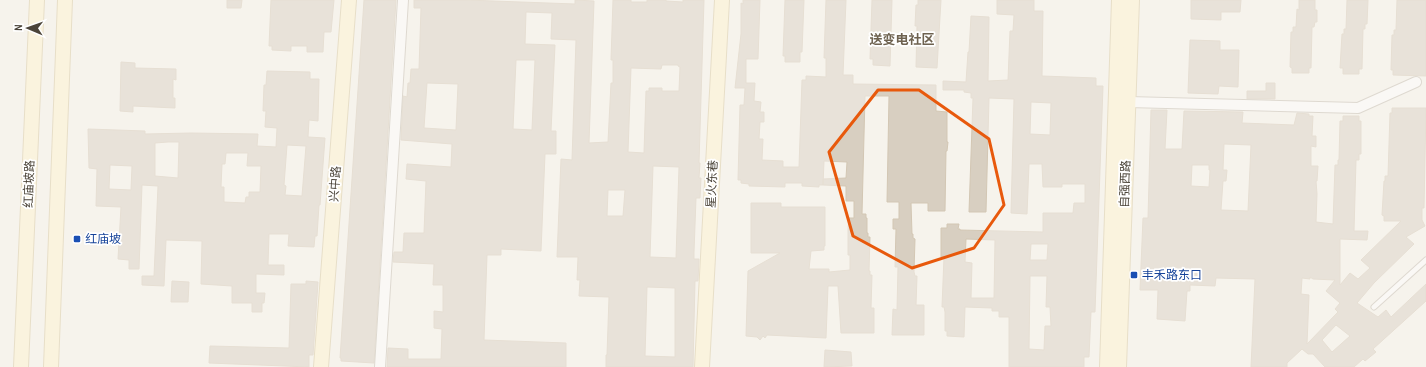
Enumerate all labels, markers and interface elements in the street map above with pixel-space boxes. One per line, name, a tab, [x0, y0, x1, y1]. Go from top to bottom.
north arrow	[8, 8, 48, 48]
text: N	[11, 24, 25, 31]
district label: 送变电社区	[869, 31, 935, 48]
street label: 红庙坡路	[20, 160, 38, 208]
street label: 星火东巷	[703, 160, 721, 208]
street label: 自强西路	[1116, 160, 1134, 208]
street label: 兴中路	[326, 165, 344, 203]
place label: 红庙坡	[85, 231, 121, 247]
marker: 红庙坡	[72, 234, 82, 244]
place label: 丰禾路东口	[1142, 267, 1202, 283]
marker: 丰禾路东口	[1129, 270, 1139, 280]

